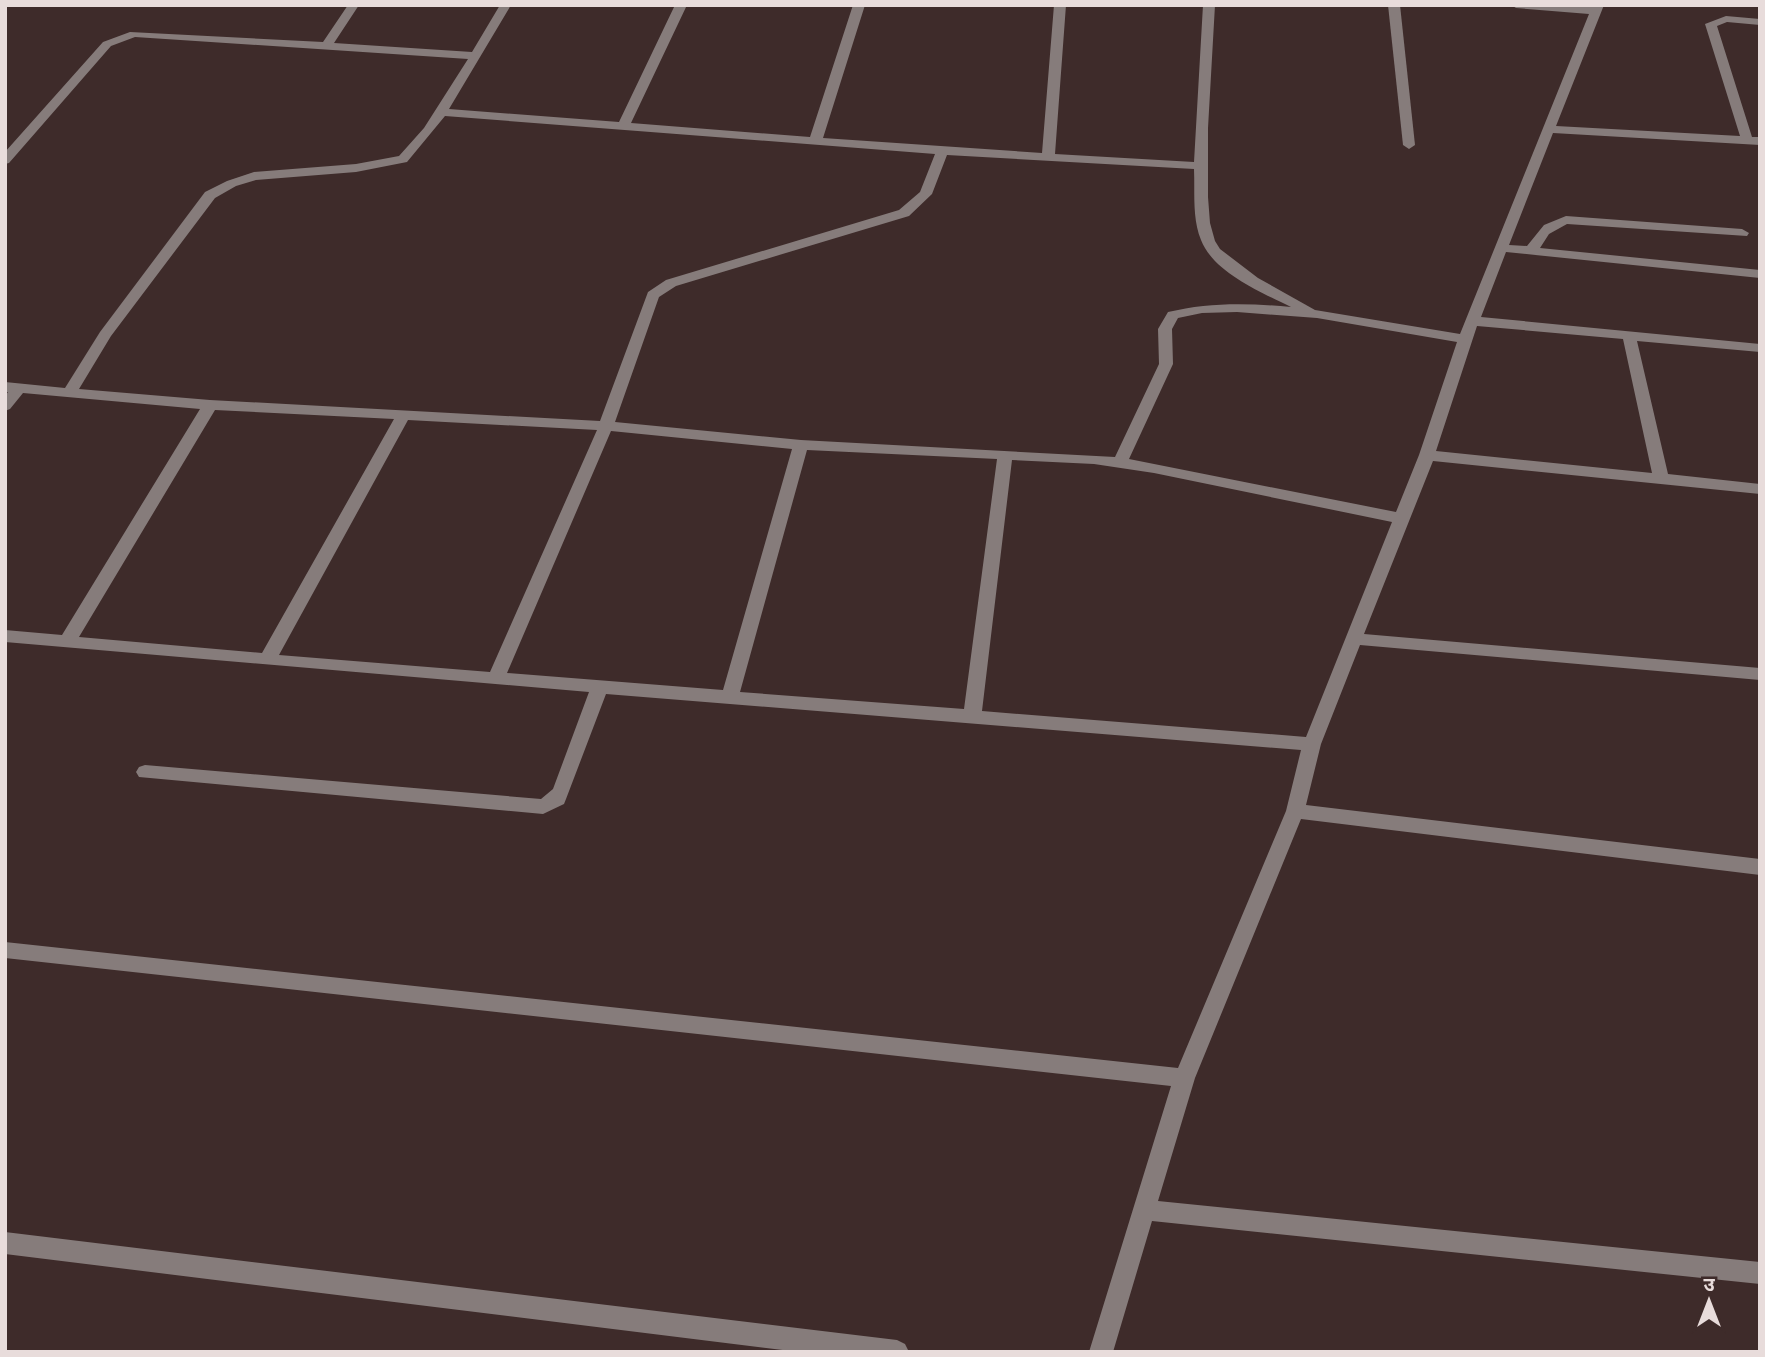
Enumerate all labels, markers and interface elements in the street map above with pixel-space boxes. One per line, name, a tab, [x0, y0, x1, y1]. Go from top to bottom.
north arrow	[1674, 1266, 1744, 1336]
text: उ	[1703, 1273, 1715, 1296]

